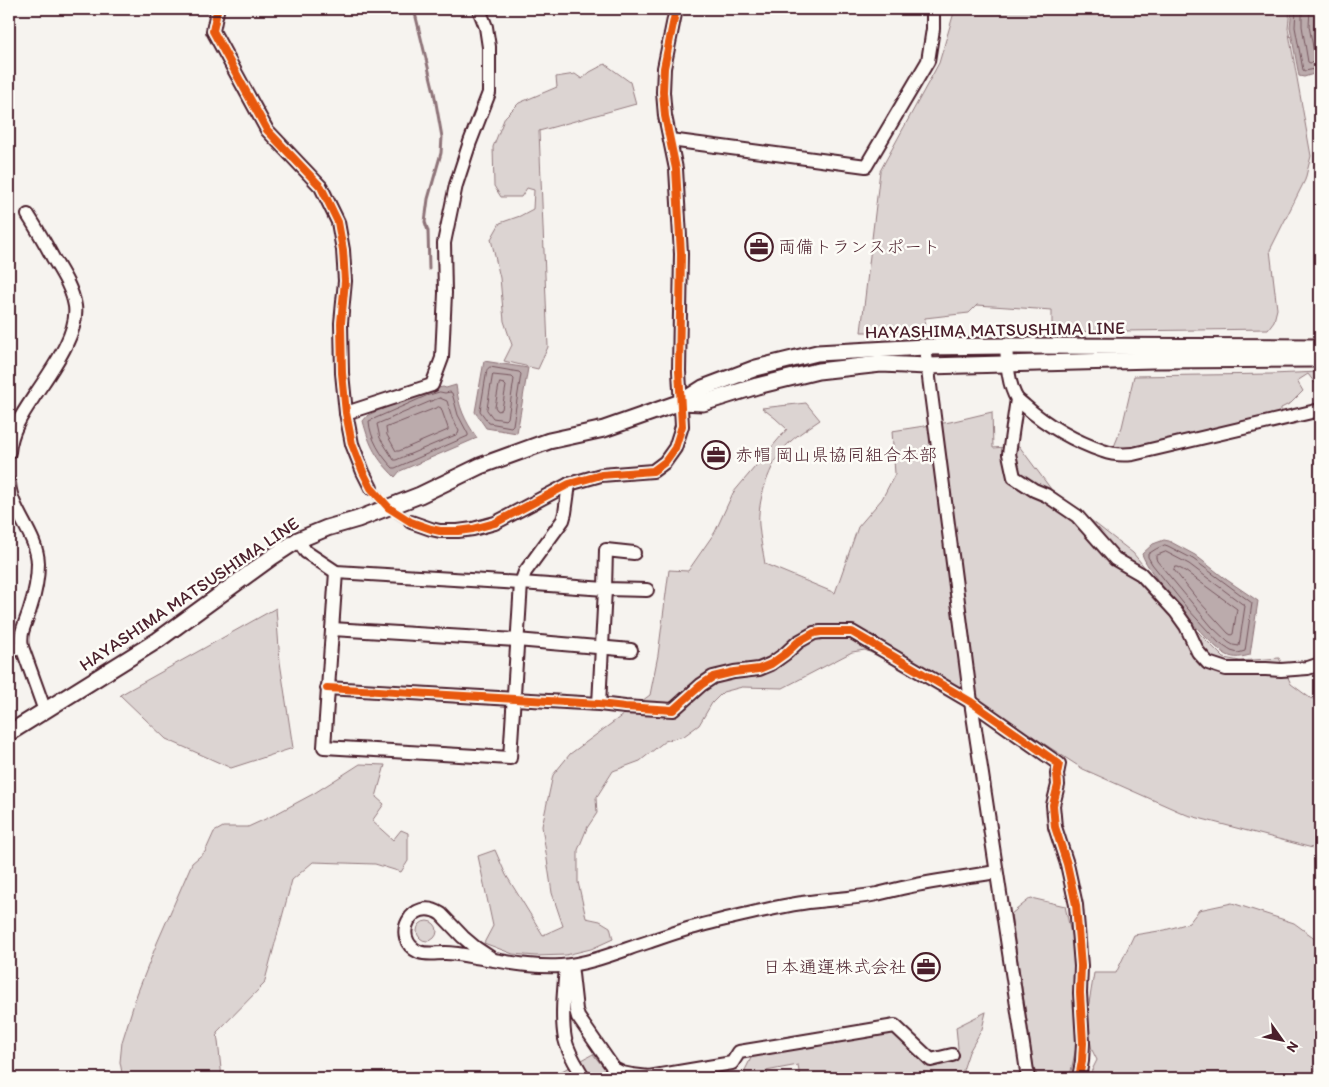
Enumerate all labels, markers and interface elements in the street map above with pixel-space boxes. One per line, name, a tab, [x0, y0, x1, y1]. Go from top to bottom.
office icon: 両備トランスポート	[744, 232, 774, 262]
place label: 両備トランスポート	[778, 236, 940, 258]
street label: HAYASHIMA MATSUSHIMA LINE	[865, 317, 1125, 343]
office icon: 赤帽 岡山県協同組合本部	[701, 440, 731, 470]
place label: 赤帽 岡山県協同組合本部	[735, 444, 937, 466]
street label: HAYASHIMA MATSUSHIMA LINE	[75, 512, 303, 676]
office icon: 日本通運株式会社	[911, 952, 941, 982]
place label: 日本通運株式会社	[763, 956, 907, 978]
north arrow	[1256, 1014, 1306, 1064]
text: N	[1283, 1038, 1302, 1055]

